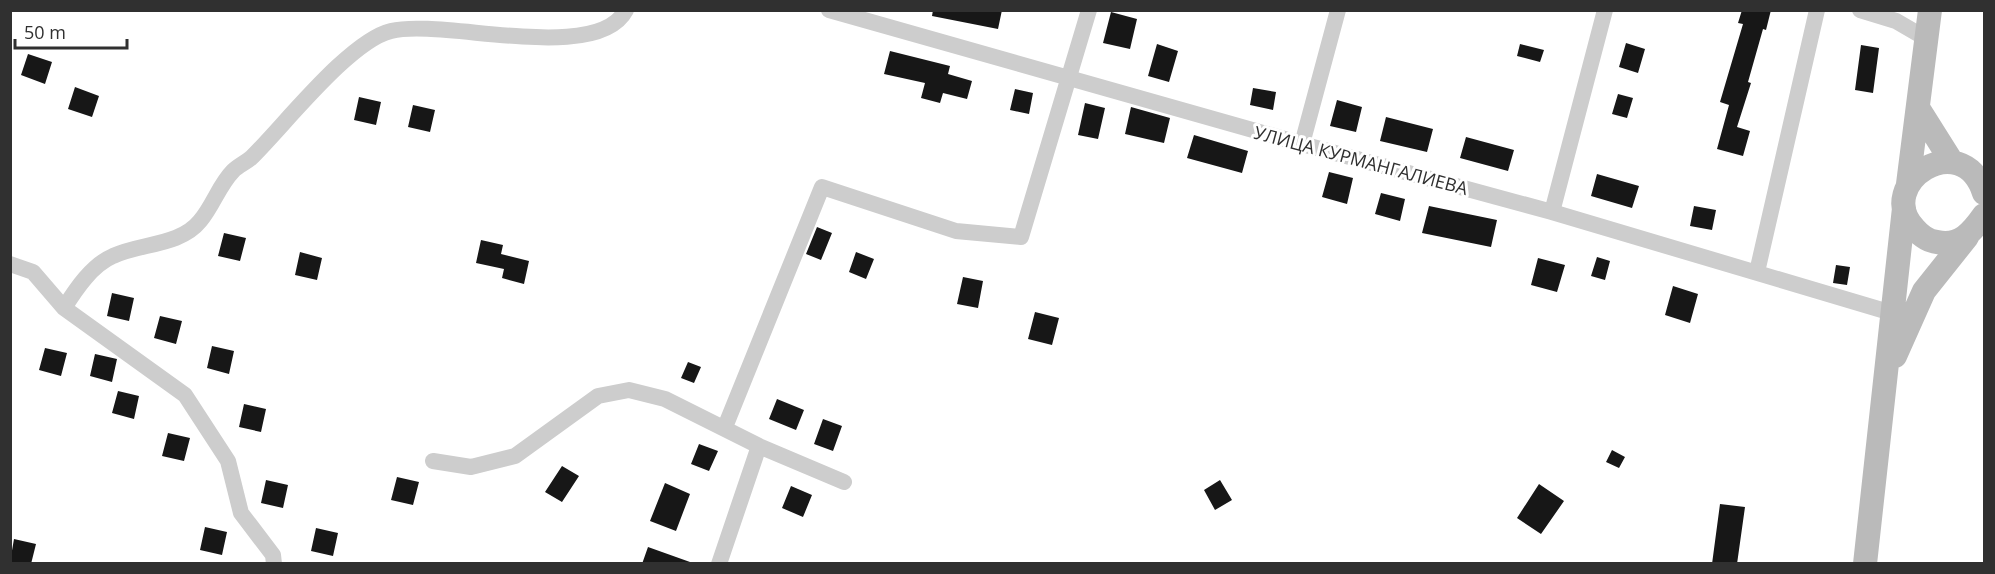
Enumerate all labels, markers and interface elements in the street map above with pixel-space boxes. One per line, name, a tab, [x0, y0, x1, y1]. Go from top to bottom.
scale bar	[15, 12, 128, 50]
text: 50 m	[24, 20, 66, 44]
street label: УЛИЦА КУРМАНГАЛИЕВА	[1251, 120, 1471, 200]

